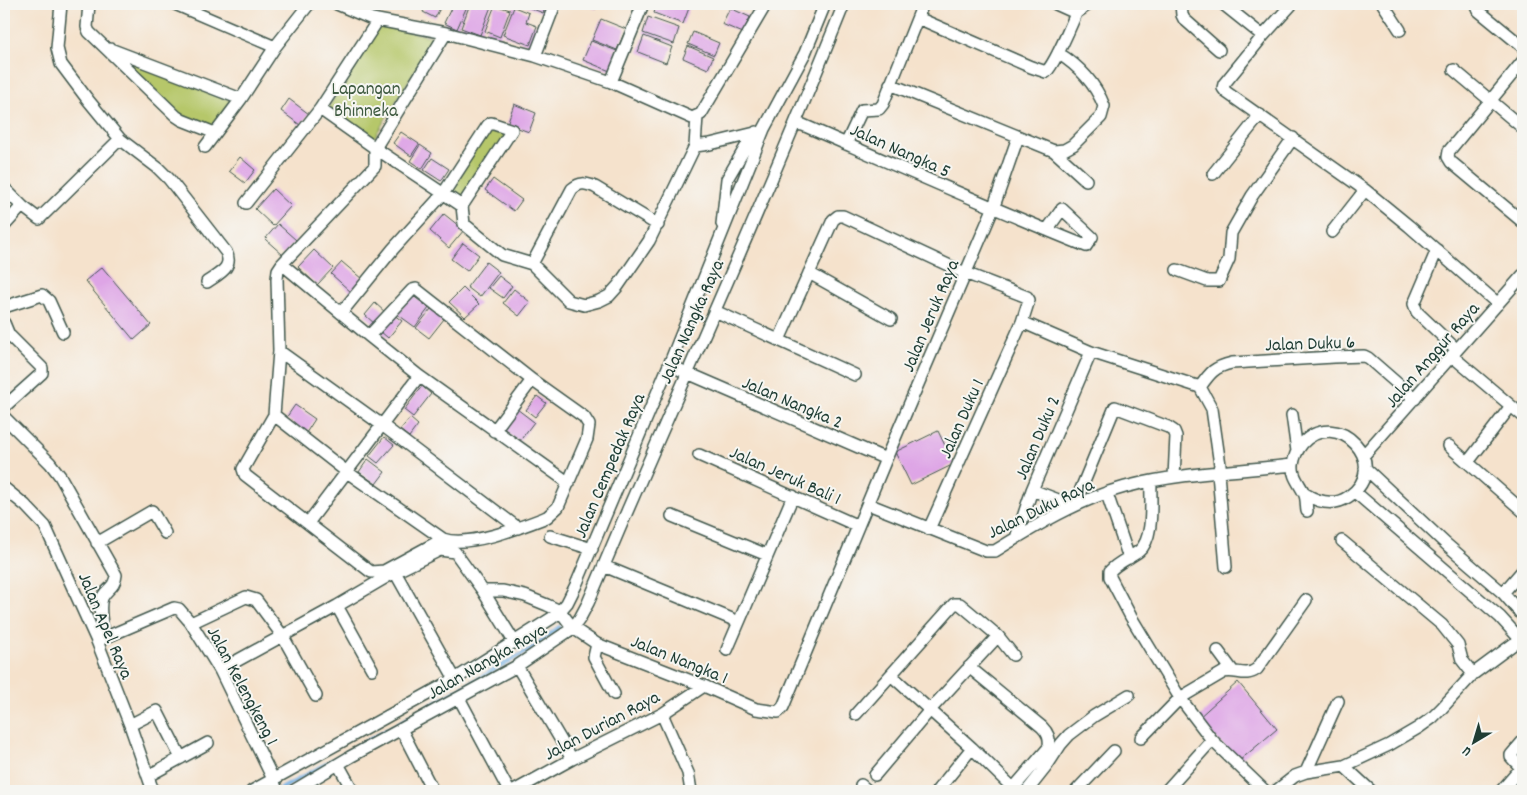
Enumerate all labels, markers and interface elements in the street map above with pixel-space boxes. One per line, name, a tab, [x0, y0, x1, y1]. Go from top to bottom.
park label: Lapangan Bhinneka	[331, 77, 401, 126]
street label: Jalan Nangka 5	[845, 118, 954, 186]
street label: Jalan Nangka Raya	[654, 255, 733, 389]
street label: Jalan Jeruk Raya	[896, 255, 968, 377]
street label: Jalan Anggur Raya	[1380, 297, 1488, 415]
street label: Jalan Duku 6	[1265, 330, 1356, 361]
street label: Jalan Nangka 2	[737, 371, 846, 438]
street label: Jalan Duku 1	[934, 375, 993, 464]
street label: Jalan Cempedak Raya	[569, 389, 654, 543]
street label: Jalan Duku 2	[1009, 392, 1069, 485]
street label: Jalan Jeruk Bali 1	[725, 441, 845, 514]
street label: Jalan Duku Raya	[984, 472, 1100, 548]
street label: Jalan Apel Raya	[69, 569, 139, 685]
street label: Jalan Nangka Raya	[423, 617, 553, 708]
street label: Jalan Kelengkeng 1	[198, 622, 284, 751]
street label: Jalan Nangka 1	[626, 629, 731, 693]
street label: Jalan Durian Raya	[540, 685, 666, 769]
north arrow	[1450, 718, 1500, 768]
text: U	[1458, 741, 1476, 761]

